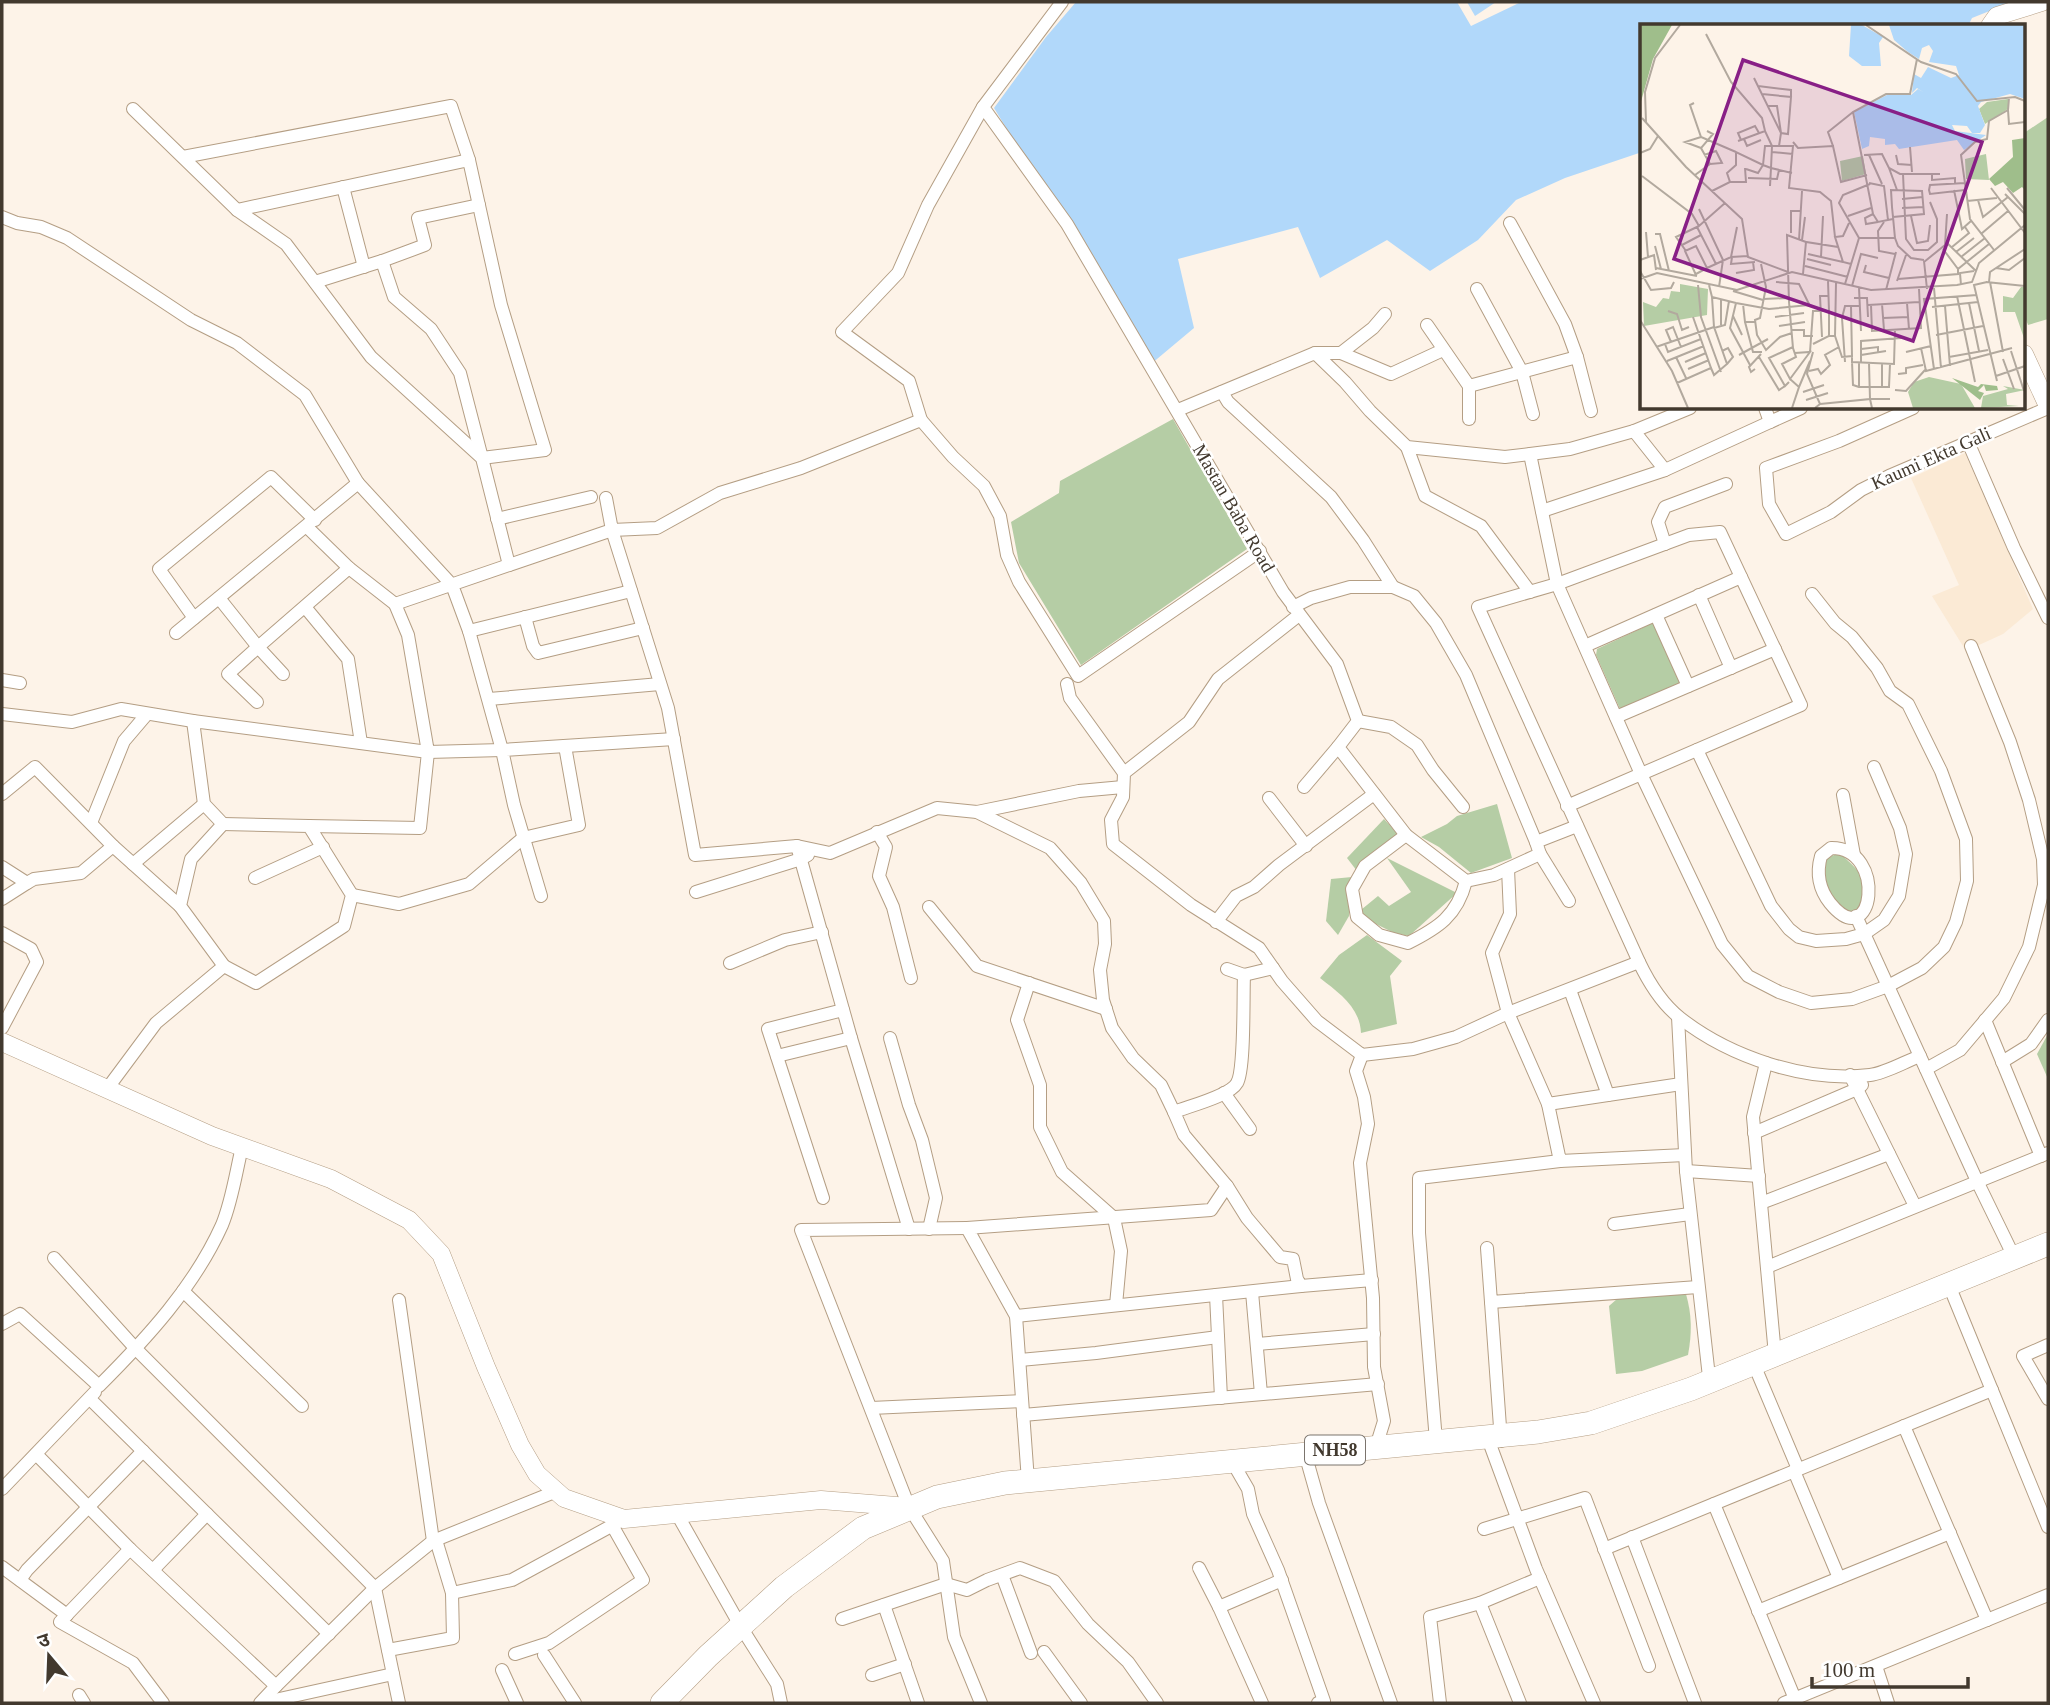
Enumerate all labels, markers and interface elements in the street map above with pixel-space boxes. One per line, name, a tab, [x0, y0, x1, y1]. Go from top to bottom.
inset map	[1640, 24, 2025, 410]
street label: Kaumi Ekta Gali	[1868, 422, 1994, 494]
street label: Mastan Baba Road	[1189, 440, 1279, 576]
road number: NH58	[1305, 1436, 1365, 1464]
north arrow	[14, 1621, 84, 1691]
text: उ	[35, 1628, 53, 1652]
scale bar	[1812, 1646, 1968, 1690]
text: 100 m	[1822, 1658, 1875, 1682]

